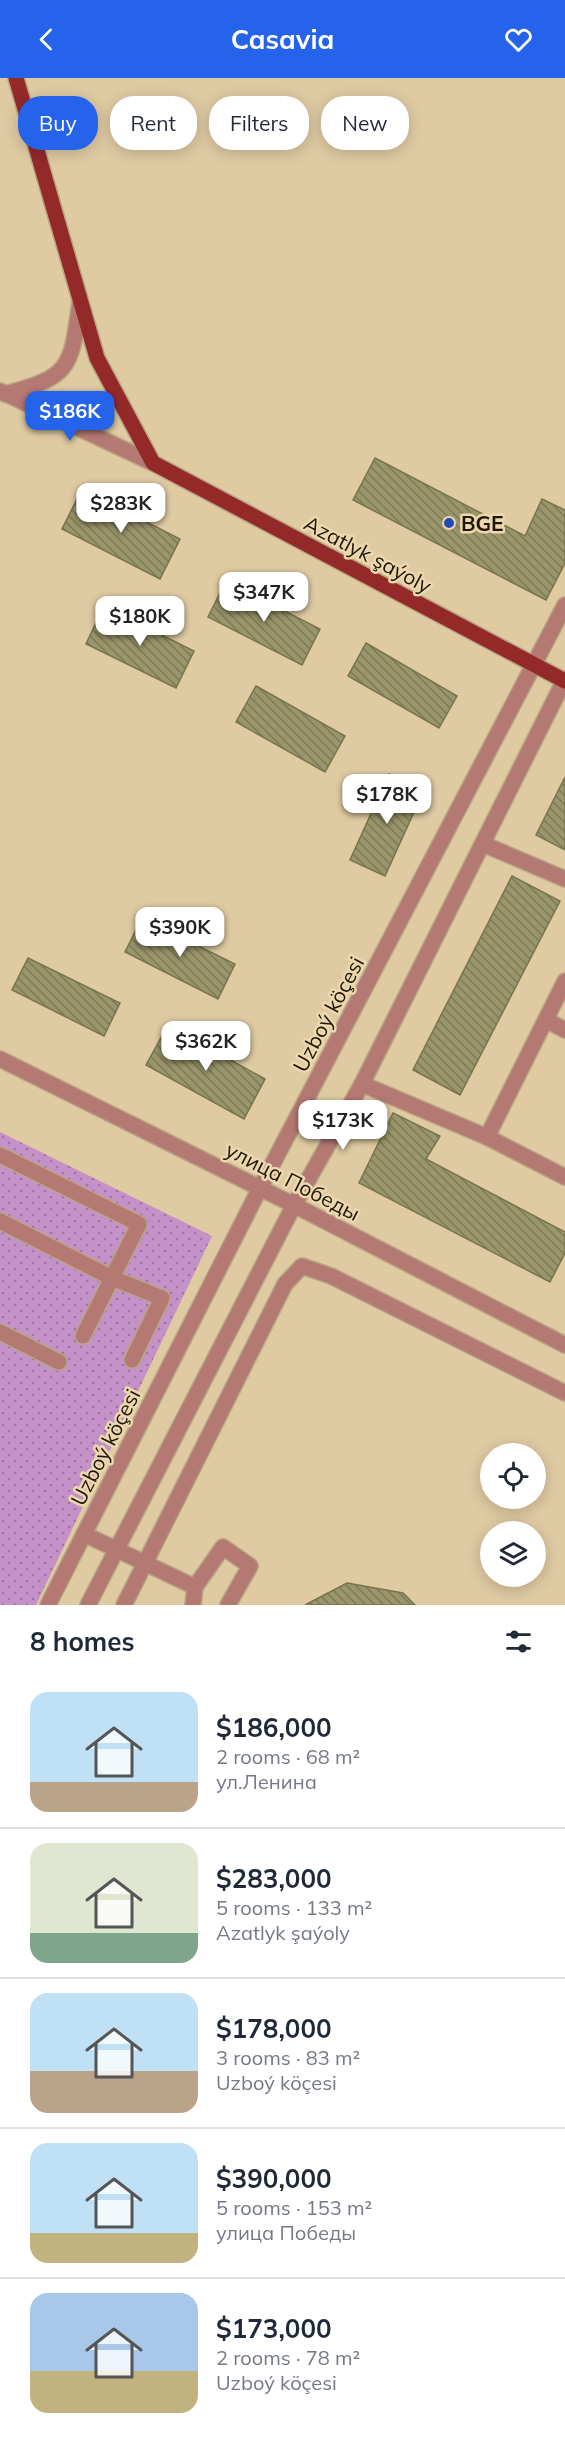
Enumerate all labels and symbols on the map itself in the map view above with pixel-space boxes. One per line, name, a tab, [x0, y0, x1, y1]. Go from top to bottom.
pin: $186K	[28, 391, 112, 442]
pin: $283K	[79, 483, 163, 534]
street label: Azatlyk şaýoly	[300, 510, 436, 598]
place label: BGE	[461, 510, 504, 536]
marker: BGE	[442, 516, 456, 530]
pin: $347K	[222, 572, 306, 623]
pin: $180K	[98, 596, 182, 647]
pin: $178K	[345, 774, 429, 825]
pin: $390K	[138, 907, 222, 958]
street label: Uzboý köçesi	[287, 952, 369, 1076]
pin: $362K	[164, 1021, 248, 1072]
pin: $173K	[301, 1100, 385, 1151]
street label: улица Победы	[222, 1136, 364, 1226]
street label: Uzboý köçesi	[65, 1385, 145, 1509]

